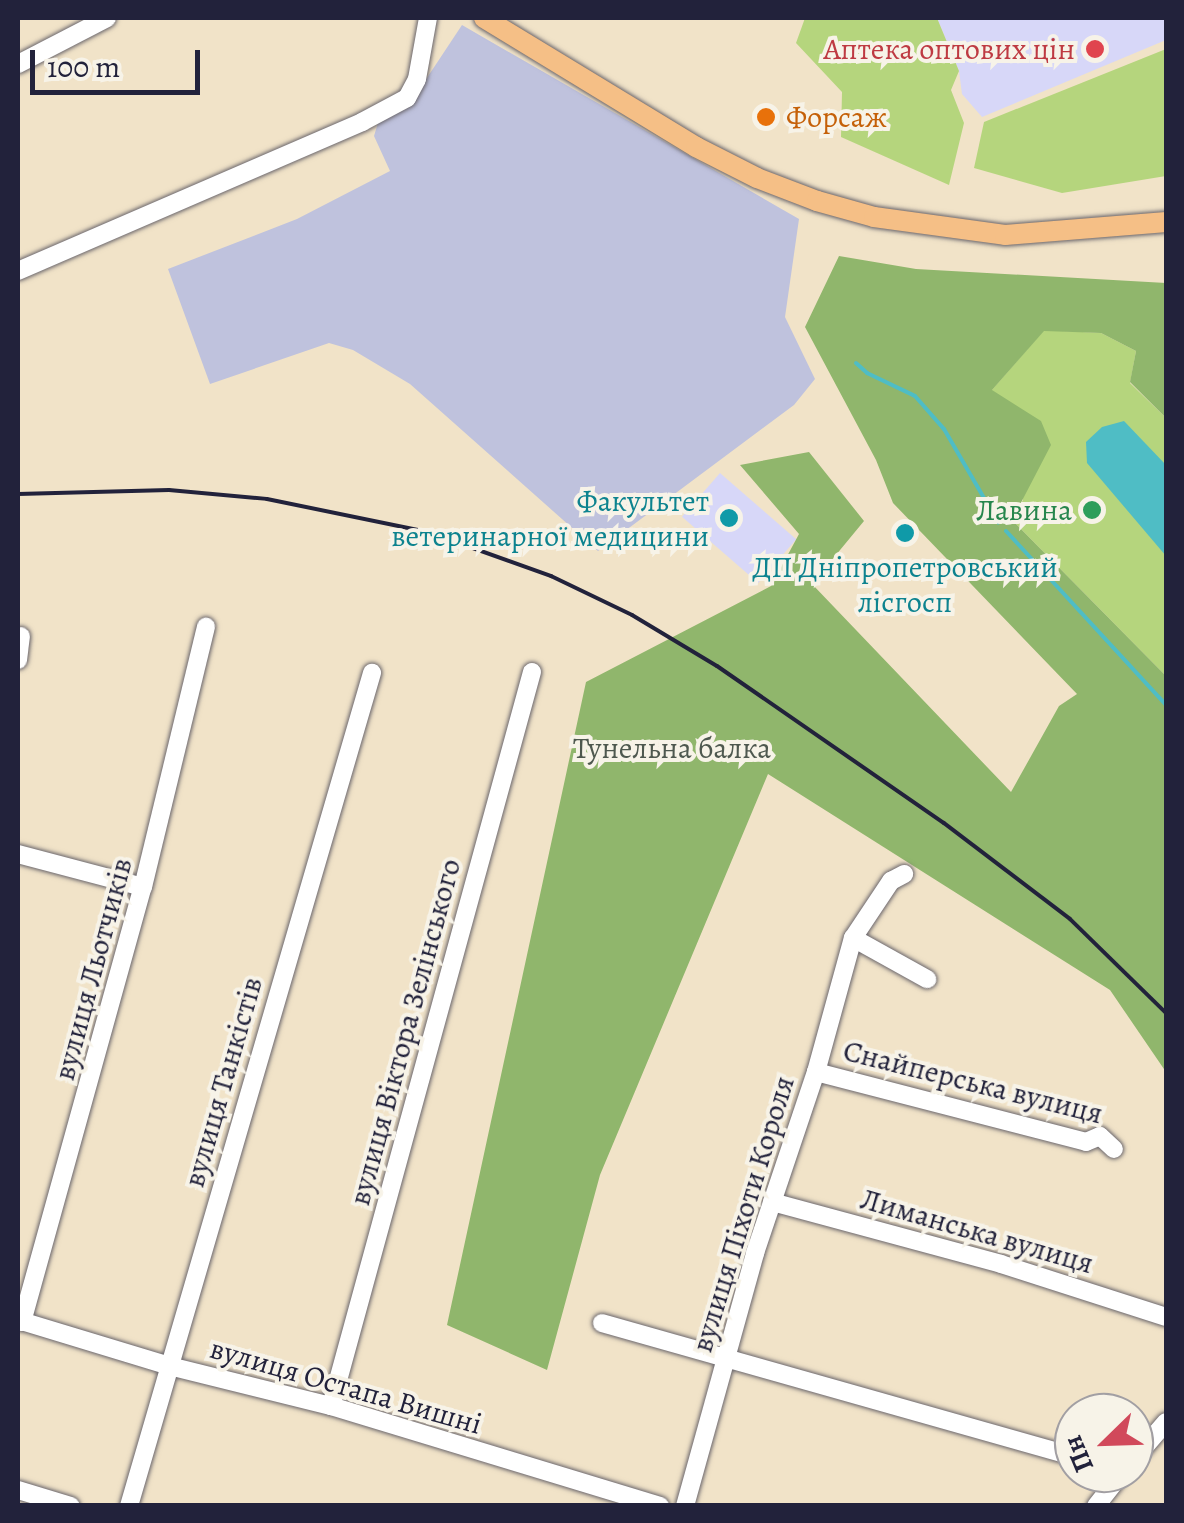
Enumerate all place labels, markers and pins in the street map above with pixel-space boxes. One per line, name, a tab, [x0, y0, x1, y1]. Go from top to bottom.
place label: Аптека оптових цін	[823, 31, 1075, 67]
marker: Аптека оптових цін	[1084, 38, 1106, 60]
place label: Форсаж	[786, 99, 887, 135]
marker: Форсаж	[755, 106, 777, 128]
place label: Факультет ветеринарної медицини	[391, 483, 709, 554]
place label: Лавина	[976, 492, 1072, 528]
marker: Лавина	[1081, 499, 1103, 521]
marker: Факультет ветеринарної медицини	[718, 507, 740, 529]
marker: ДП Дніпропетровський лісгосп	[894, 522, 916, 544]
place label: ДП Дніпропетровський лісгосп	[752, 549, 1058, 620]

